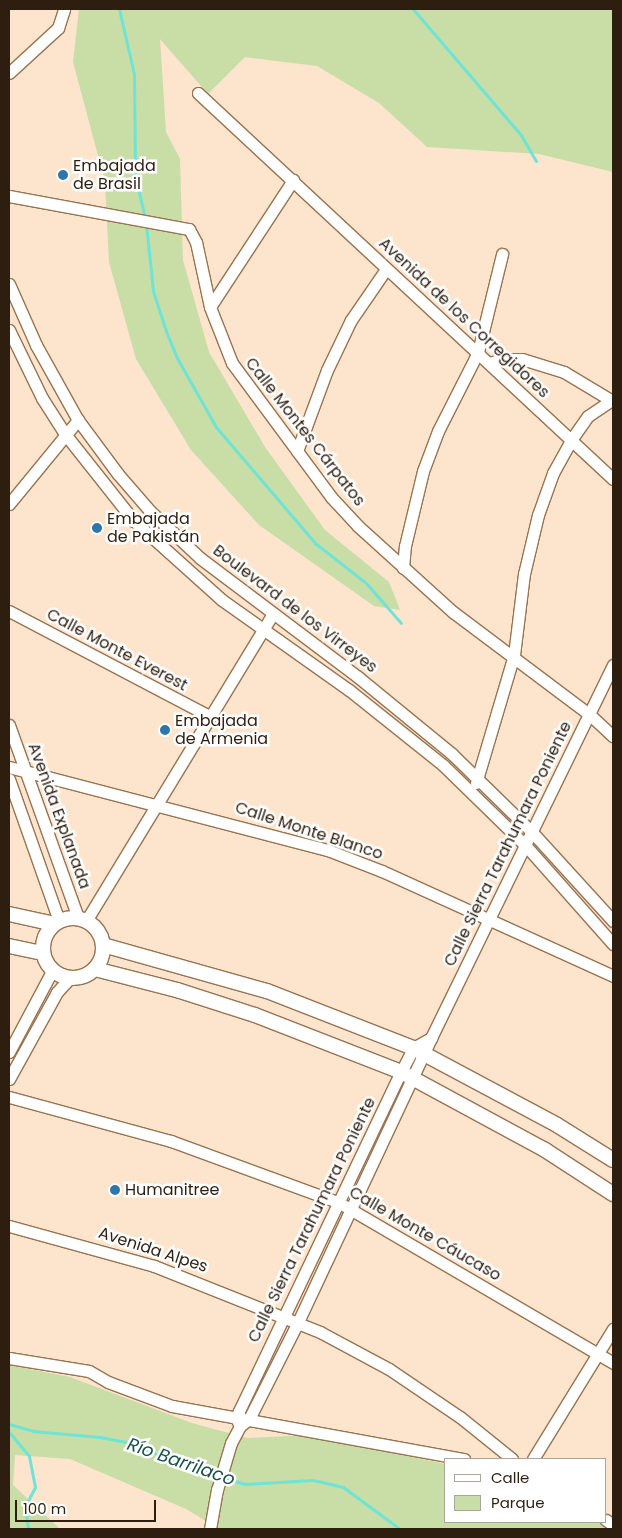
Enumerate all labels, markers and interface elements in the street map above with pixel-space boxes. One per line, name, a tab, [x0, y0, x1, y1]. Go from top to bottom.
place label: Embajada de Brasil	[73, 156, 156, 194]
marker: Embajada de Brasil	[57, 169, 69, 181]
street label: Avenida de los Corregidores	[375, 234, 553, 402]
street label: Calle Montes Cárpatos	[241, 354, 369, 510]
place label: Embajada de Pakistán	[107, 509, 199, 547]
marker: Embajada de Pakistán	[91, 522, 103, 534]
street label: Boulevard de los Virreyes	[209, 541, 381, 677]
street label: Calle Monte Everest	[43, 605, 191, 695]
place label: Embajada de Armenia	[175, 711, 268, 749]
street label: Calle Sierra Tarahumara Poniente	[440, 718, 576, 970]
marker: Embajada de Armenia	[159, 724, 171, 736]
street label: Avenida Explanada	[24, 740, 94, 892]
street label: Calle Monte Blanco	[233, 798, 385, 864]
street label: Calle Sierra Tarahumara Poniente	[244, 1094, 380, 1346]
place label: Humanitree	[125, 1180, 219, 1200]
street label: Calle Monte Cáucaso	[346, 1183, 504, 1285]
marker: Humanitree	[109, 1184, 121, 1196]
street label: Avenida Alpes	[96, 1223, 210, 1277]
water label: Río Barrilaco	[124, 1433, 238, 1491]
legend	[444, 1458, 607, 1523]
text: Calle	[491, 1467, 529, 1488]
scale bar	[18, 1490, 159, 1522]
text: Parque	[491, 1492, 544, 1513]
text: 100 m	[23, 1498, 66, 1519]

